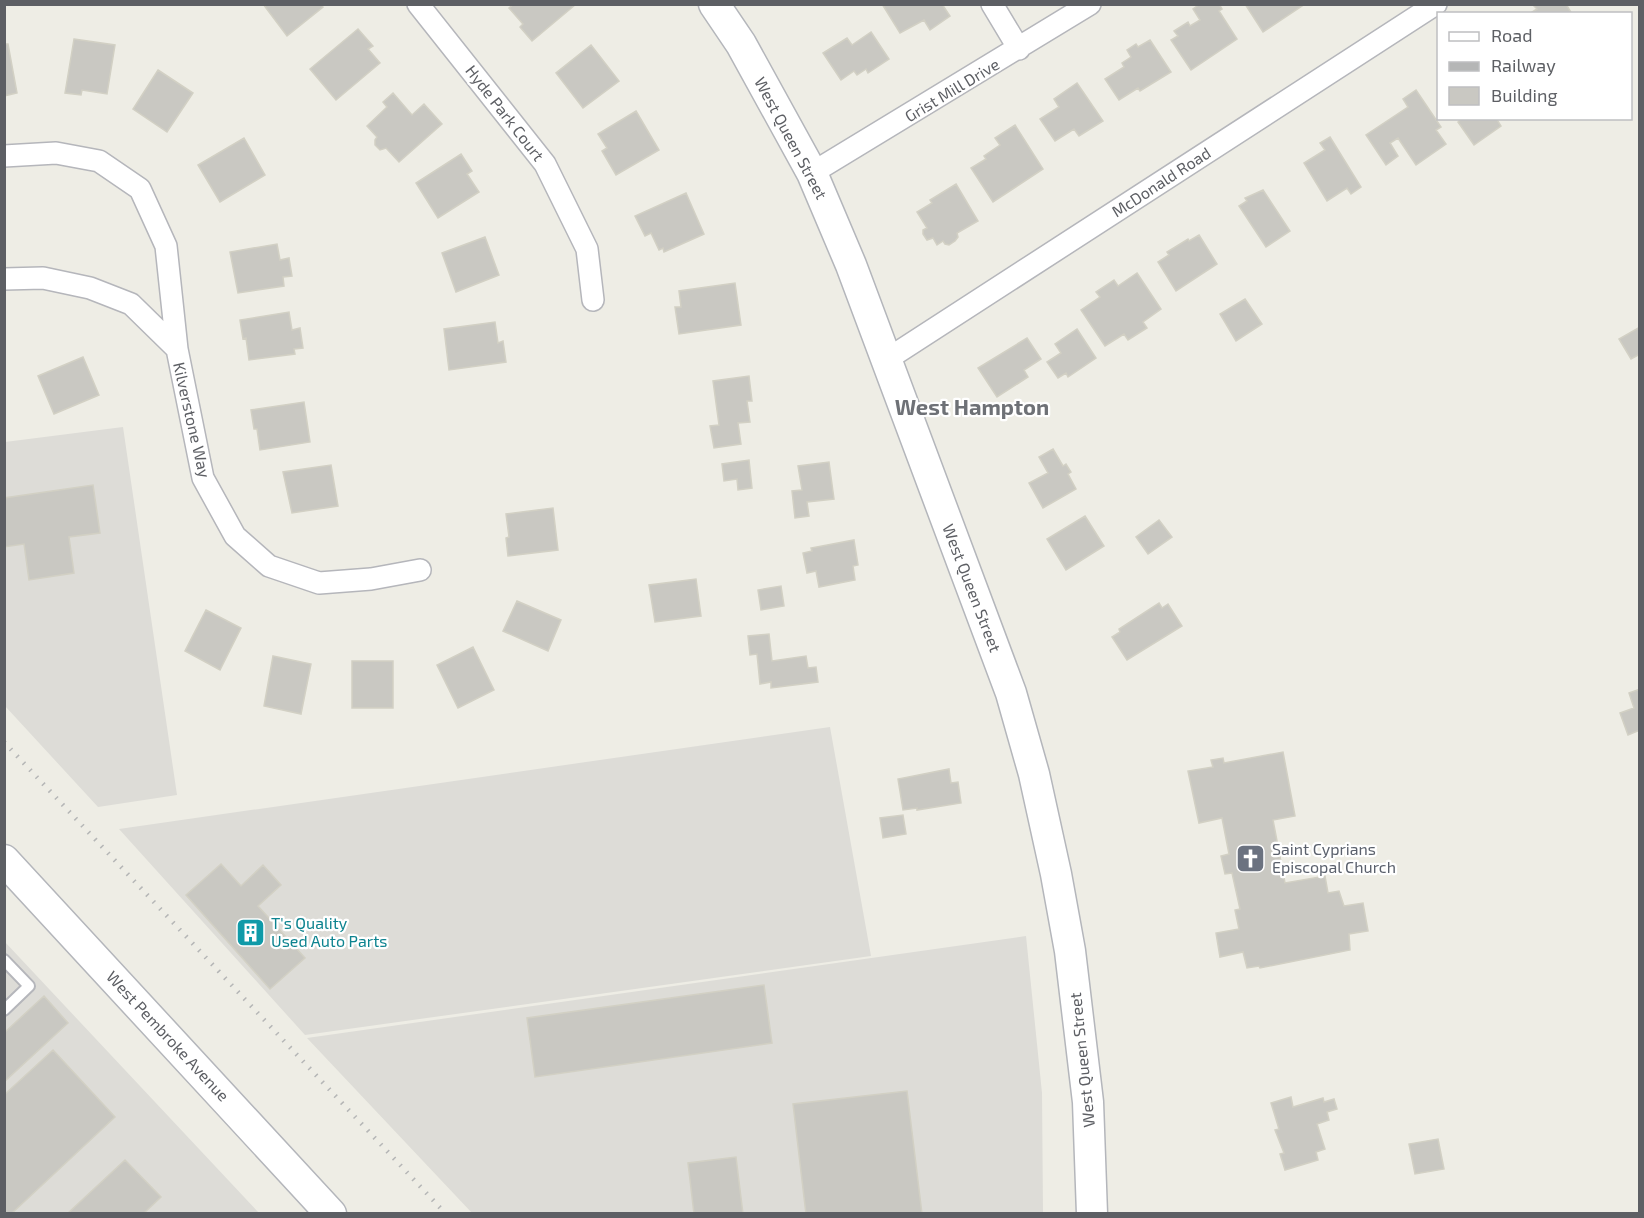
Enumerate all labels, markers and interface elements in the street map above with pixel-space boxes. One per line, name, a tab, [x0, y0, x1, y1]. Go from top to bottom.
legend	[1437, 12, 1632, 120]
text: Road	[1491, 24, 1532, 46]
street label: Grist Mill Drive	[901, 54, 1002, 125]
text: Railway	[1491, 54, 1556, 76]
street label: Hyde Park Court	[462, 61, 549, 164]
street label: West Queen Street	[750, 73, 832, 203]
text: Building	[1491, 84, 1558, 106]
street label: McDonald Road	[1108, 143, 1214, 221]
street label: Kilverstone Way	[170, 360, 215, 480]
district label: West Hampton	[895, 393, 1049, 419]
street label: West Queen Street	[938, 521, 1006, 655]
place label: Saint Cyprians Episcopal Church	[1272, 839, 1396, 876]
church icon: Saint Cyprians Episcopal Church	[1235, 842, 1267, 874]
place label: T's Quality Used Auto Parts	[271, 913, 387, 950]
building icon: T's Quality Used Auto Parts	[234, 916, 266, 948]
street label: West Pembroke Avenue	[103, 967, 234, 1105]
street label: West Queen Street	[1065, 992, 1099, 1128]

